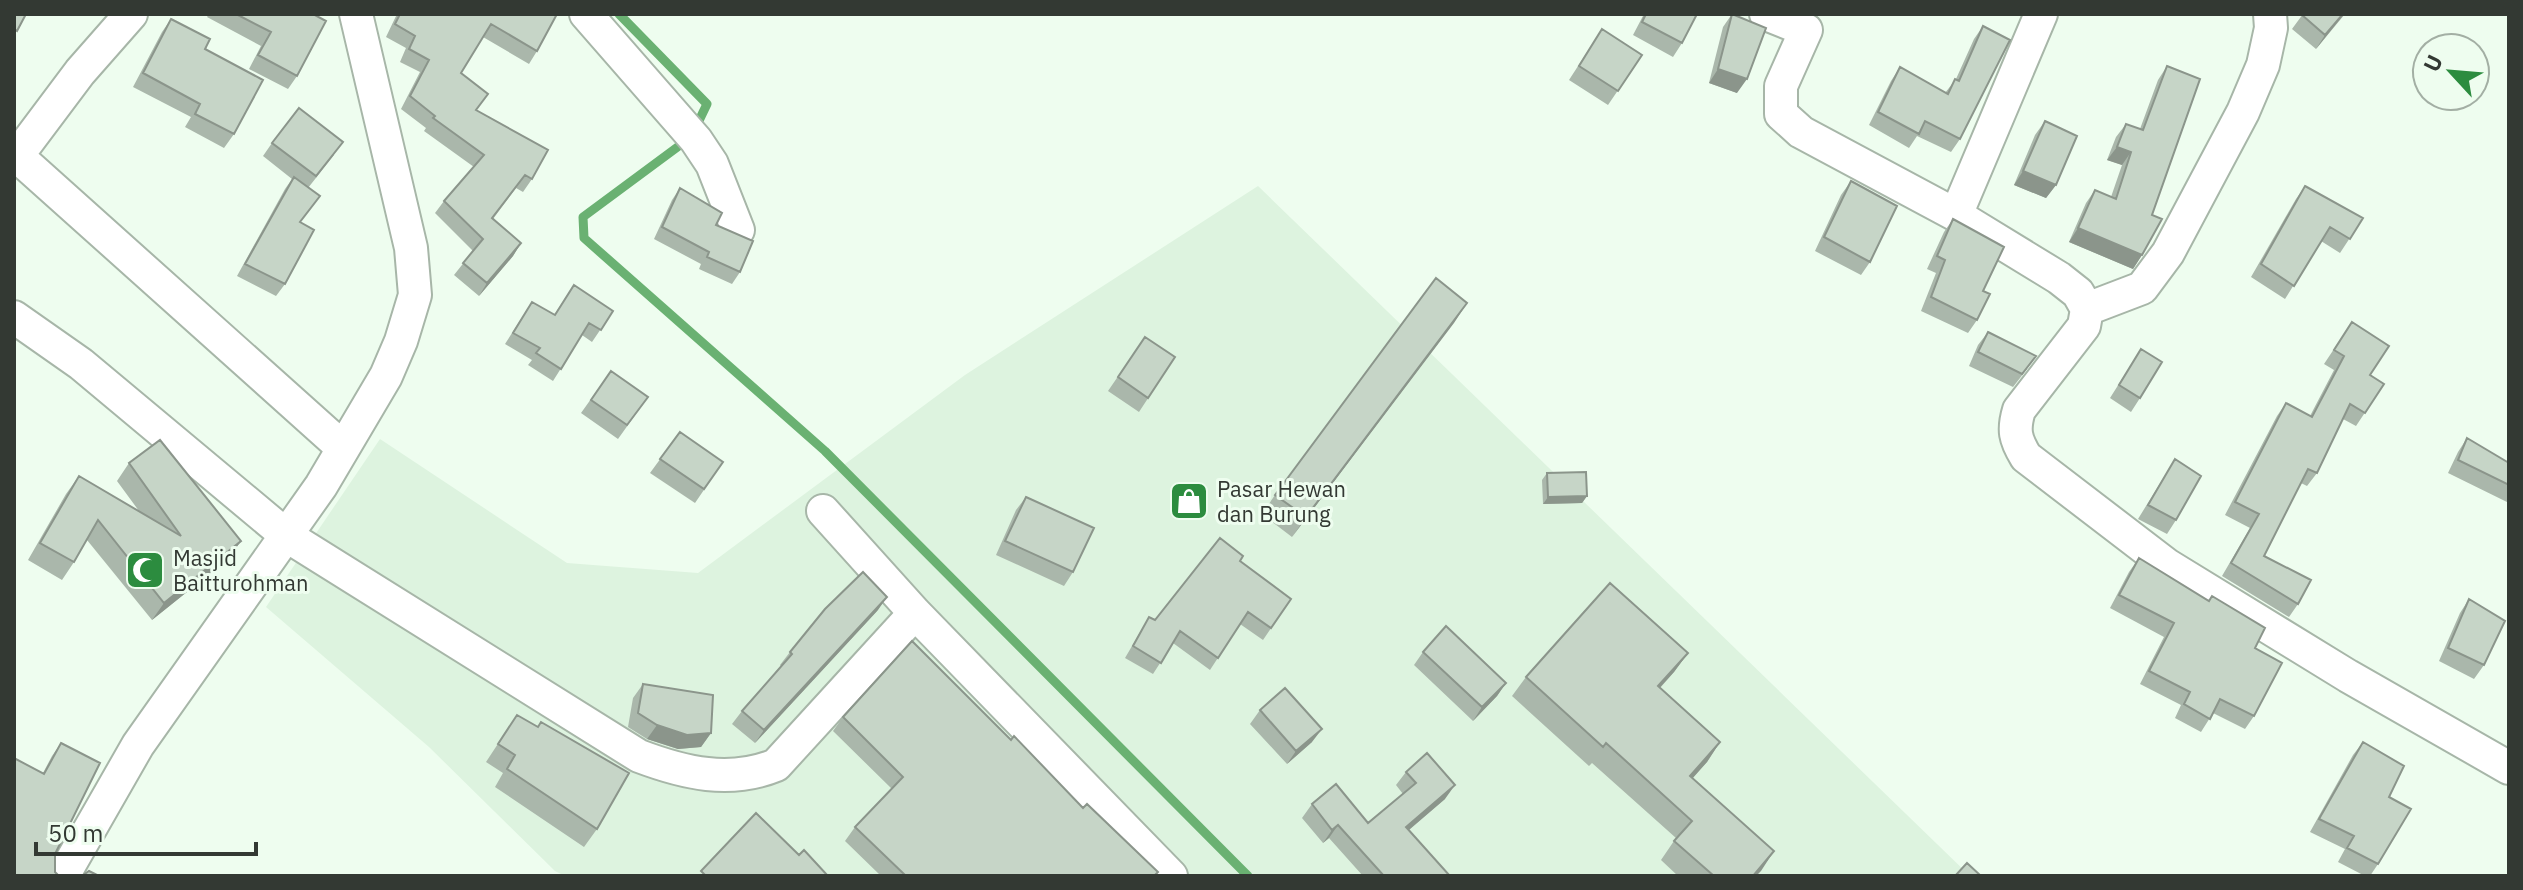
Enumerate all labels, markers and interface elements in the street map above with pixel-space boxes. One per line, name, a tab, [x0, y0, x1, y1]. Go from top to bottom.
north arrow	[2411, 32, 2491, 112]
text: U	[2416, 50, 2449, 76]
place label: Pasar Hewan dan Burung	[1217, 474, 1346, 528]
shop icon: Pasar Hewan dan Burung	[1168, 480, 1210, 522]
place label: Masjid Baitturohman	[173, 543, 309, 597]
mosque icon: Masjid Baitturohman	[124, 549, 166, 591]
scale bar	[36, 806, 256, 856]
text: 50 m	[48, 817, 103, 849]

